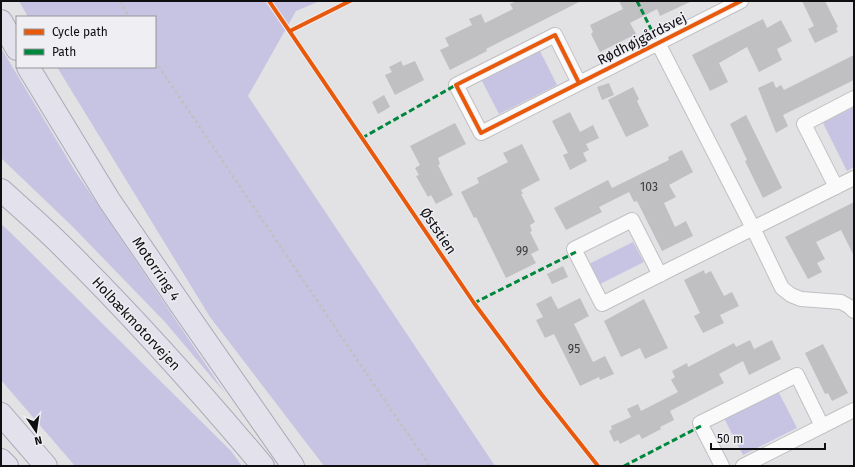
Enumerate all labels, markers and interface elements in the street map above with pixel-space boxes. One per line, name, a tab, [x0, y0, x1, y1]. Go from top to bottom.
street label: Rødhøjgårdsvej	[595, 9, 689, 69]
legend	[16, 16, 156, 68]
text: Cycle path	[52, 25, 108, 39]
text: Path	[52, 45, 76, 59]
house number: 103	[640, 180, 658, 194]
street label: Øststien	[416, 204, 460, 258]
street label: Motorring 4	[128, 234, 184, 305]
house number: 99	[516, 244, 528, 258]
street label: Holbækmotorvejen	[88, 274, 184, 374]
house number: 95	[568, 342, 580, 356]
north arrow	[16, 411, 56, 451]
scale bar	[711, 425, 825, 451]
text: 50 m	[717, 432, 743, 446]
text: N	[33, 433, 43, 447]

